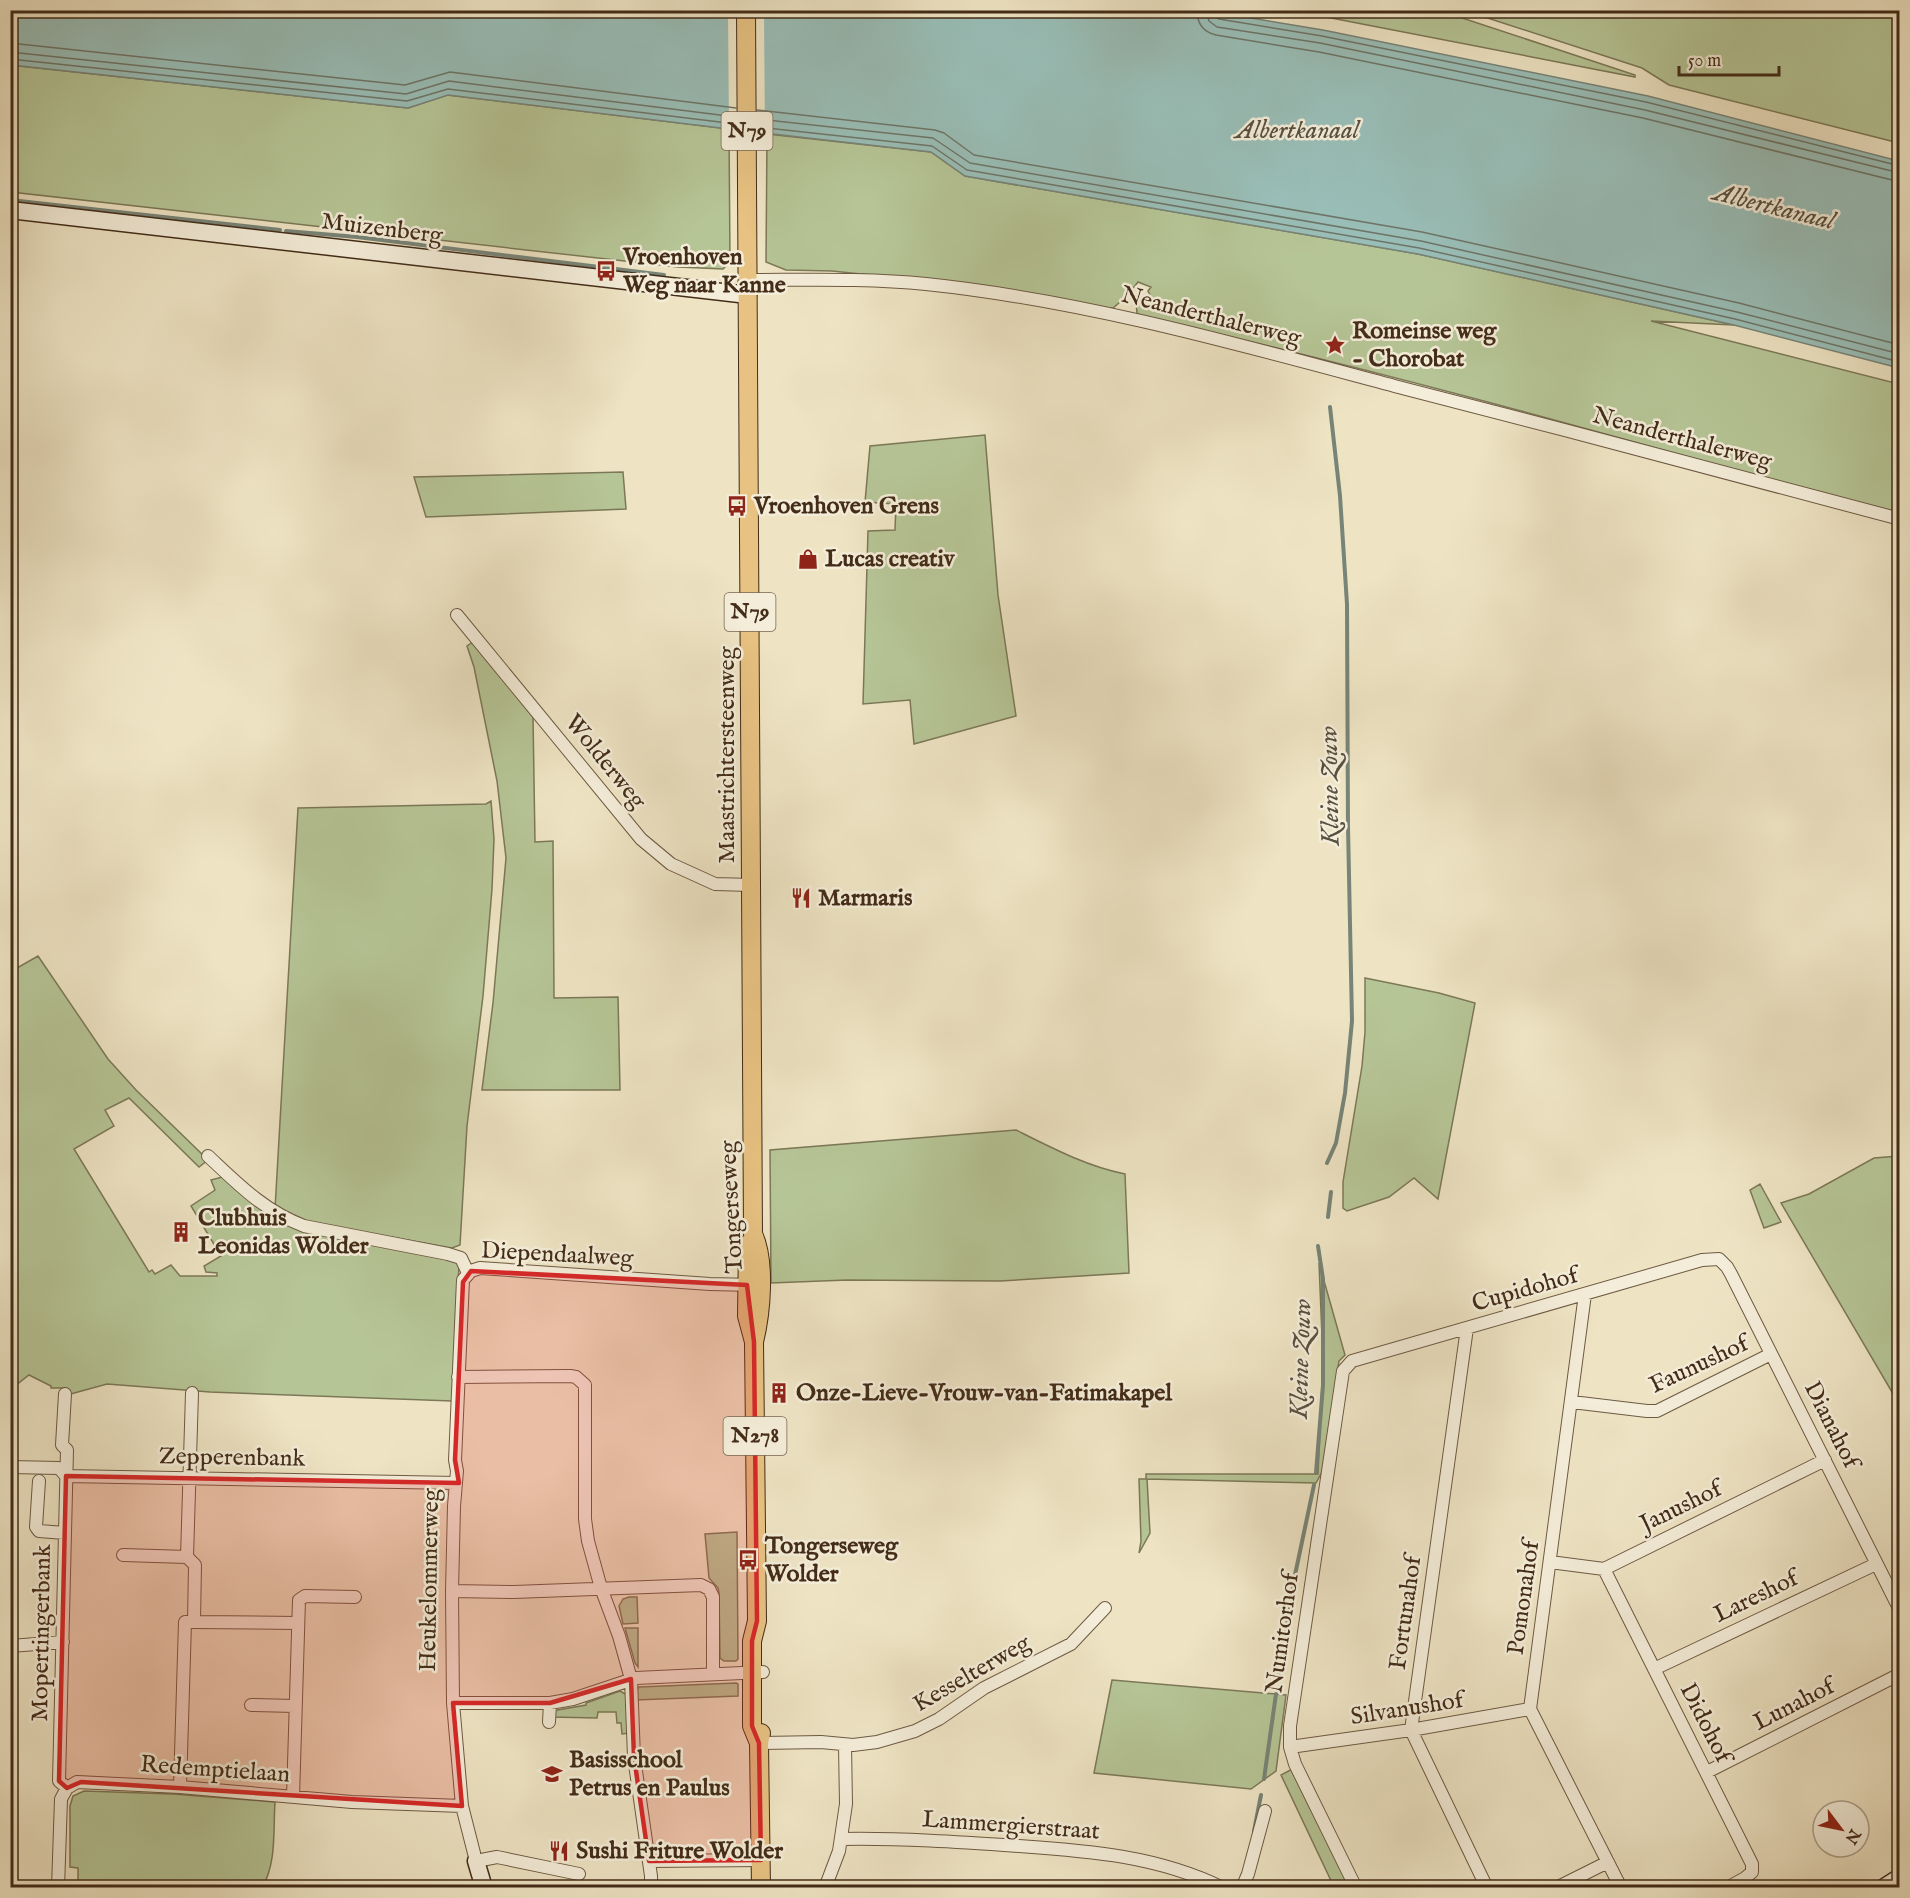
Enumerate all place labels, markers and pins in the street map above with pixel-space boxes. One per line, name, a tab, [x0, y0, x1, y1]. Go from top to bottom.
place label: Vroenhoven Weg naar Kanne	[622, 242, 786, 301]
bus stop icon: Vroenhoven Weg naar Kanne	[594, 259, 618, 283]
place label: Romeinse weg - Chorobat	[1352, 316, 1497, 375]
place icon: Romeinse weg - Chorobat	[1323, 333, 1347, 357]
place label: Vroenhoven Grens	[753, 491, 940, 522]
bus stop icon: Vroenhoven Grens	[725, 494, 749, 518]
place label: Lucas creativ	[825, 544, 956, 575]
shop icon: Lucas creativ	[796, 547, 820, 571]
place label: Marmaris	[818, 883, 913, 914]
restaurant icon: Marmaris	[789, 886, 813, 910]
place label: Clubhuis Leonidas Wolder	[198, 1203, 369, 1262]
building icon: Clubhuis Leonidas Wolder	[169, 1220, 193, 1244]
place label: Onze-Lieve-Vrouw-van-Fatimakapel	[796, 1378, 1172, 1409]
building icon: Onze-Lieve-Vrouw-van-Fatimakapel	[767, 1381, 791, 1405]
place label: Tongerseweg Wolder	[764, 1531, 899, 1590]
bus stop icon: Tongerseweg Wolder	[736, 1548, 760, 1572]
place label: Basisschool Petrus en Paulus	[569, 1745, 730, 1804]
school or university icon: Basisschool Petrus en Paulus	[540, 1762, 564, 1786]
place label: Sushi Friture Wolder	[576, 1836, 783, 1867]
restaurant icon: Sushi Friture Wolder	[547, 1839, 571, 1863]

